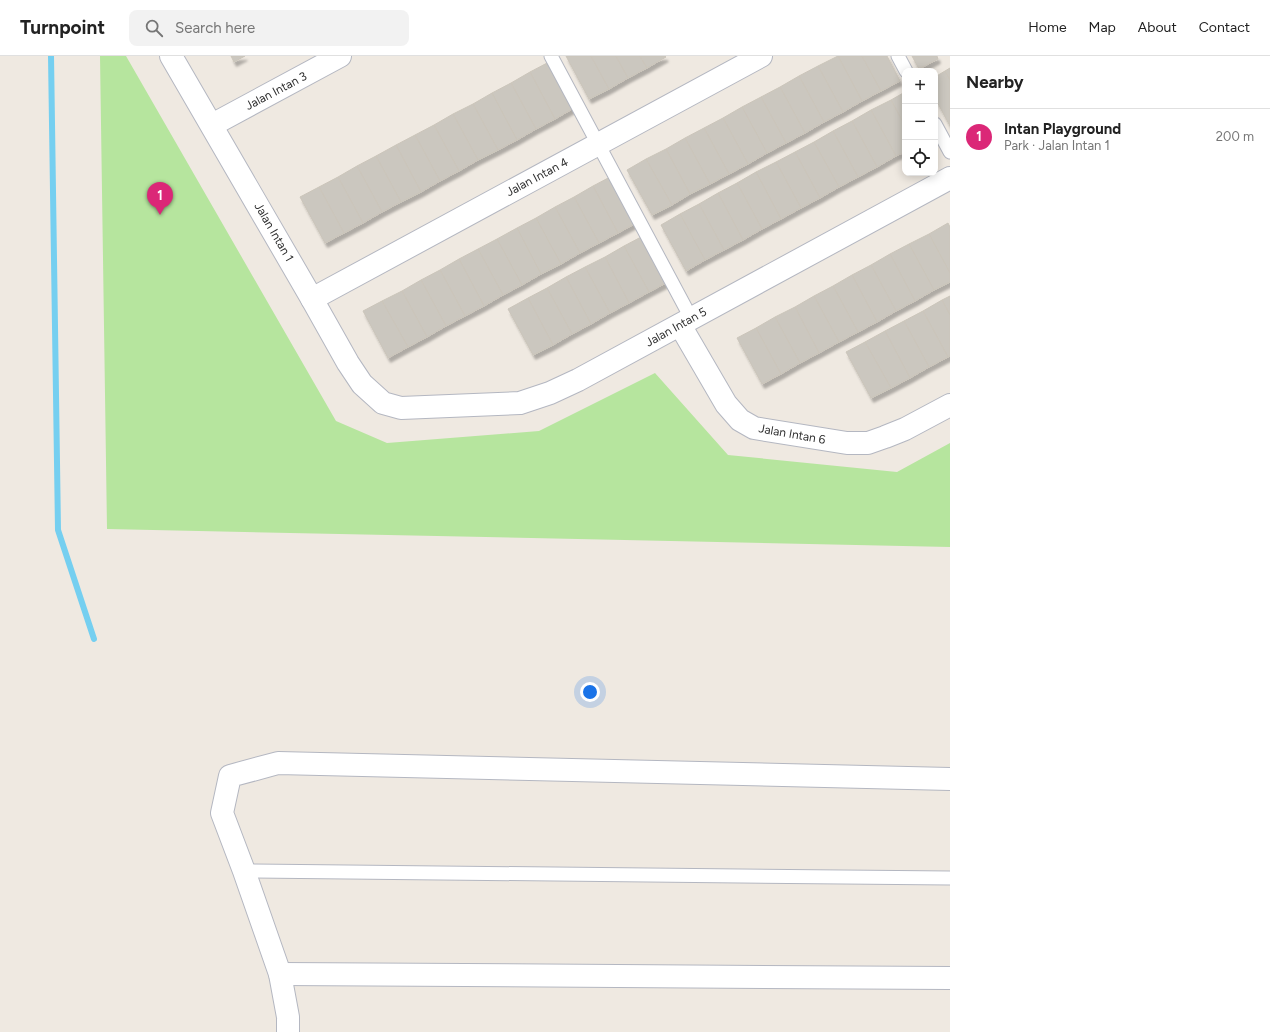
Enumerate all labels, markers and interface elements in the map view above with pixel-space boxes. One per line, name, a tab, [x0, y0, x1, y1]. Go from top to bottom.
search box	[129, 10, 409, 46]
text: Turnpoint	[20, 16, 105, 39]
icon: search	[143, 17, 165, 39]
text: Search here	[175, 19, 255, 37]
text: Home	[1028, 19, 1067, 36]
text: Map	[1089, 19, 1116, 36]
text: About	[1138, 19, 1177, 36]
text: Contact	[1199, 19, 1250, 36]
map controls	[902, 68, 938, 176]
button: +	[902, 68, 938, 104]
street label: Jalan Intan 3	[243, 69, 309, 113]
text: Nearby	[966, 72, 1024, 92]
button: −	[902, 104, 938, 140]
text: Intan Playground	[1004, 120, 1121, 138]
text: 1	[976, 129, 982, 144]
text: 200 m	[1216, 129, 1254, 144]
text: Park · Jalan Intan 1	[1004, 138, 1110, 153]
button: locate	[902, 140, 938, 176]
street label: Jalan Intan 4	[504, 155, 571, 199]
pin: 1	[147, 182, 173, 215]
street label: Jalan Intan 1	[251, 200, 297, 264]
street label: Jalan Intan 5	[643, 304, 709, 350]
street label: Jalan Intan 6	[757, 421, 827, 447]
your location	[580, 682, 600, 702]

